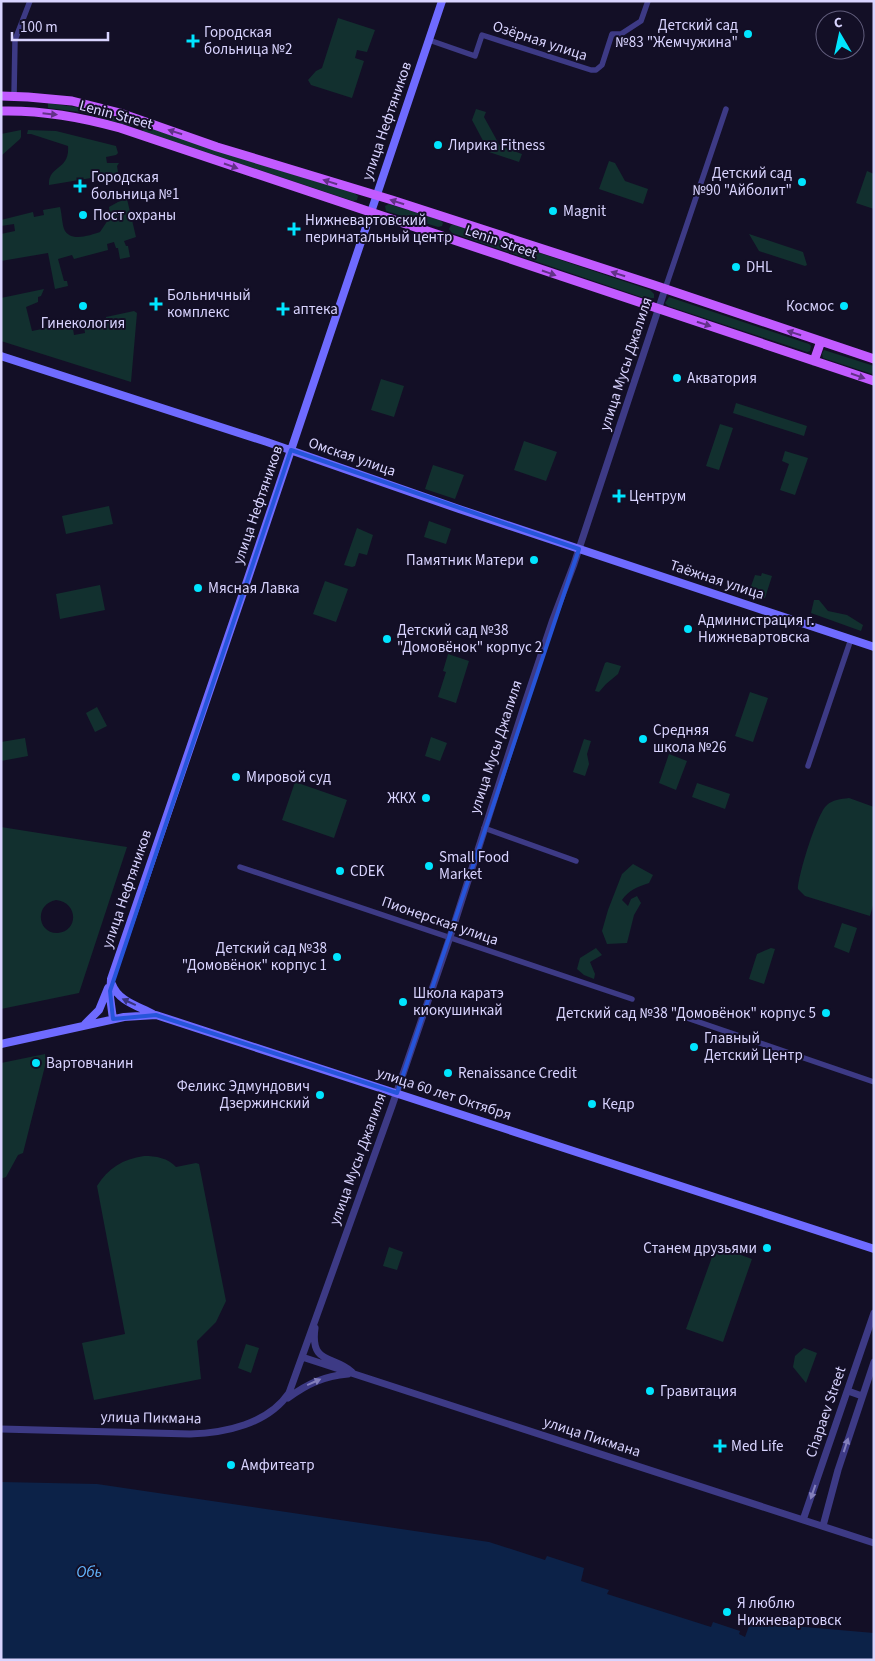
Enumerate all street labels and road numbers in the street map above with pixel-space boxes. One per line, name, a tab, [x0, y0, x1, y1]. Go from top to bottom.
street label: Озёрная улица	[490, 16, 590, 66]
street label: улица Нефтяников	[357, 59, 417, 183]
street label: Lenin Street	[77, 95, 155, 135]
street label: Lenin Street	[462, 220, 540, 264]
street label: улица Мусы Джалиля	[594, 294, 658, 434]
street label: Омская улица	[305, 432, 399, 482]
street label: улица Нефтяников	[228, 443, 288, 567]
street label: Таёжная улица	[667, 555, 767, 605]
street label: улица Мусы Джалиля	[464, 677, 528, 817]
street label: улица Нефтяников	[97, 827, 157, 951]
street label: Пионерская улица	[379, 891, 501, 951]
street label: улица 60 лет Октября	[374, 1062, 514, 1126]
street label: улица Мусы Джалиля	[324, 1090, 392, 1228]
street label: Chapaev Street	[801, 1364, 851, 1460]
street label: улица Пикмана	[100, 1407, 202, 1429]
street label: улица Пикмана	[541, 1411, 643, 1463]

